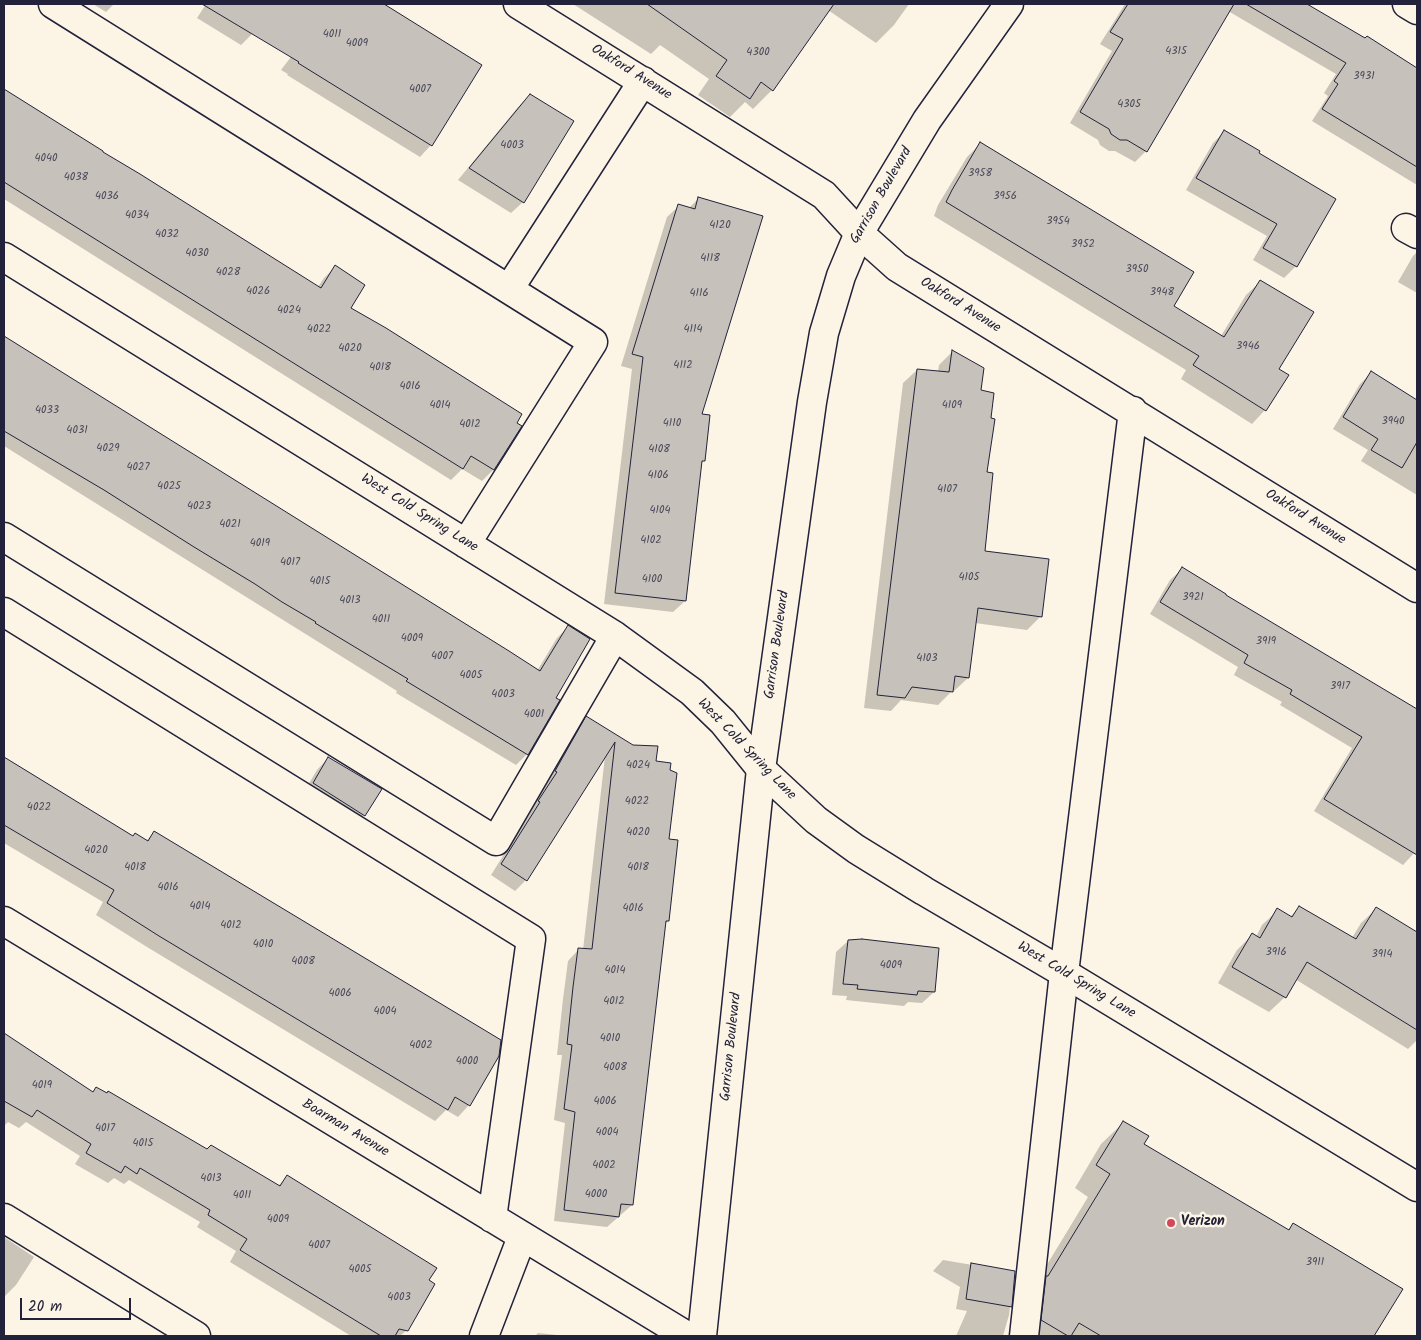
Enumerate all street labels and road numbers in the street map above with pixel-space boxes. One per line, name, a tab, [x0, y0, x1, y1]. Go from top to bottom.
street label: Oakford Avenue	[588, 42, 674, 104]
street label: Garrison Boulevard	[847, 145, 917, 247]
street label: Oakford Avenue	[917, 275, 1003, 337]
street label: West Cold Spring Lane	[357, 471, 481, 557]
street label: Oakford Avenue	[1262, 487, 1348, 549]
street label: Garrison Boulevard	[762, 590, 794, 700]
street label: West Cold Spring Lane	[693, 696, 799, 804]
street label: West Cold Spring Lane	[1014, 939, 1138, 1023]
street label: Garrison Boulevard	[718, 992, 746, 1102]
street label: Boarman Avenue	[298, 1096, 392, 1162]

